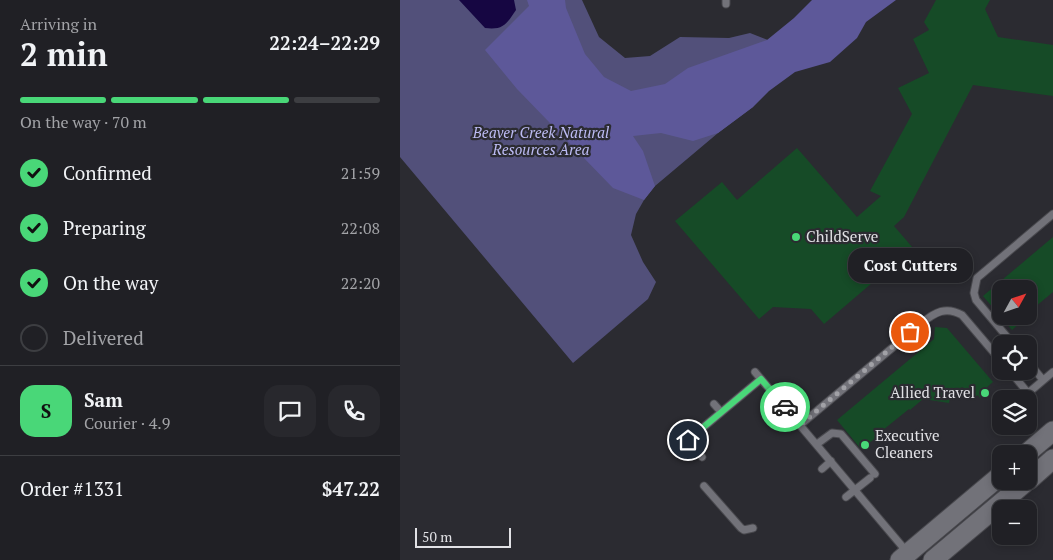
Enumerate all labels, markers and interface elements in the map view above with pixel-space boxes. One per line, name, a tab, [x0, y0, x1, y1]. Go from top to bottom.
text: Arriving in	[20, 13, 97, 35]
text: 22:24–22:29	[269, 30, 380, 55]
text: 2 min	[20, 33, 108, 75]
text: On the way · 70 m	[20, 111, 147, 133]
park label: Beaver Creek Natural Resources Area	[472, 122, 610, 159]
icon: check	[20, 159, 48, 187]
text: Confirmed	[63, 160, 152, 185]
text: 21:59	[341, 162, 380, 184]
icon: check	[20, 214, 48, 242]
text: Preparing	[63, 215, 146, 240]
text: 22:08	[341, 217, 380, 239]
place label: ChildServe	[806, 226, 878, 246]
marker: ChildServe	[790, 231, 802, 243]
callout: Cost Cutters	[848, 247, 972, 282]
text: Cost Cutters	[864, 254, 957, 276]
icon: check	[20, 269, 48, 297]
text: On the way	[63, 270, 158, 295]
text: 22:20	[341, 272, 380, 294]
north arrow	[992, 280, 1038, 325]
map controls	[992, 280, 1037, 545]
pin	[889, 311, 931, 353]
icon: bag	[896, 318, 924, 346]
text: Delivered	[63, 325, 144, 350]
button: locate	[992, 335, 1037, 380]
courier	[760, 382, 810, 432]
place label: Allied Travel	[890, 382, 975, 402]
button: chat	[264, 385, 316, 437]
button: phone	[328, 385, 380, 437]
text: Sam	[84, 387, 123, 412]
marker: Allied Travel	[979, 387, 991, 399]
button: layers	[992, 390, 1037, 435]
icon: car	[771, 393, 799, 421]
text: S	[41, 398, 51, 423]
text: Courier · 4.9	[84, 412, 170, 434]
pin	[667, 419, 709, 461]
place label: Executive Cleaners	[875, 425, 939, 462]
icon: home	[674, 426, 702, 454]
marker: Executive Cleaners	[859, 439, 871, 451]
button: +	[992, 445, 1037, 490]
text: Order #1331	[20, 476, 124, 501]
text: $47.22	[322, 476, 380, 501]
button: −	[992, 500, 1037, 545]
scale bar	[415, 525, 511, 548]
text: 50 m	[422, 527, 452, 546]

